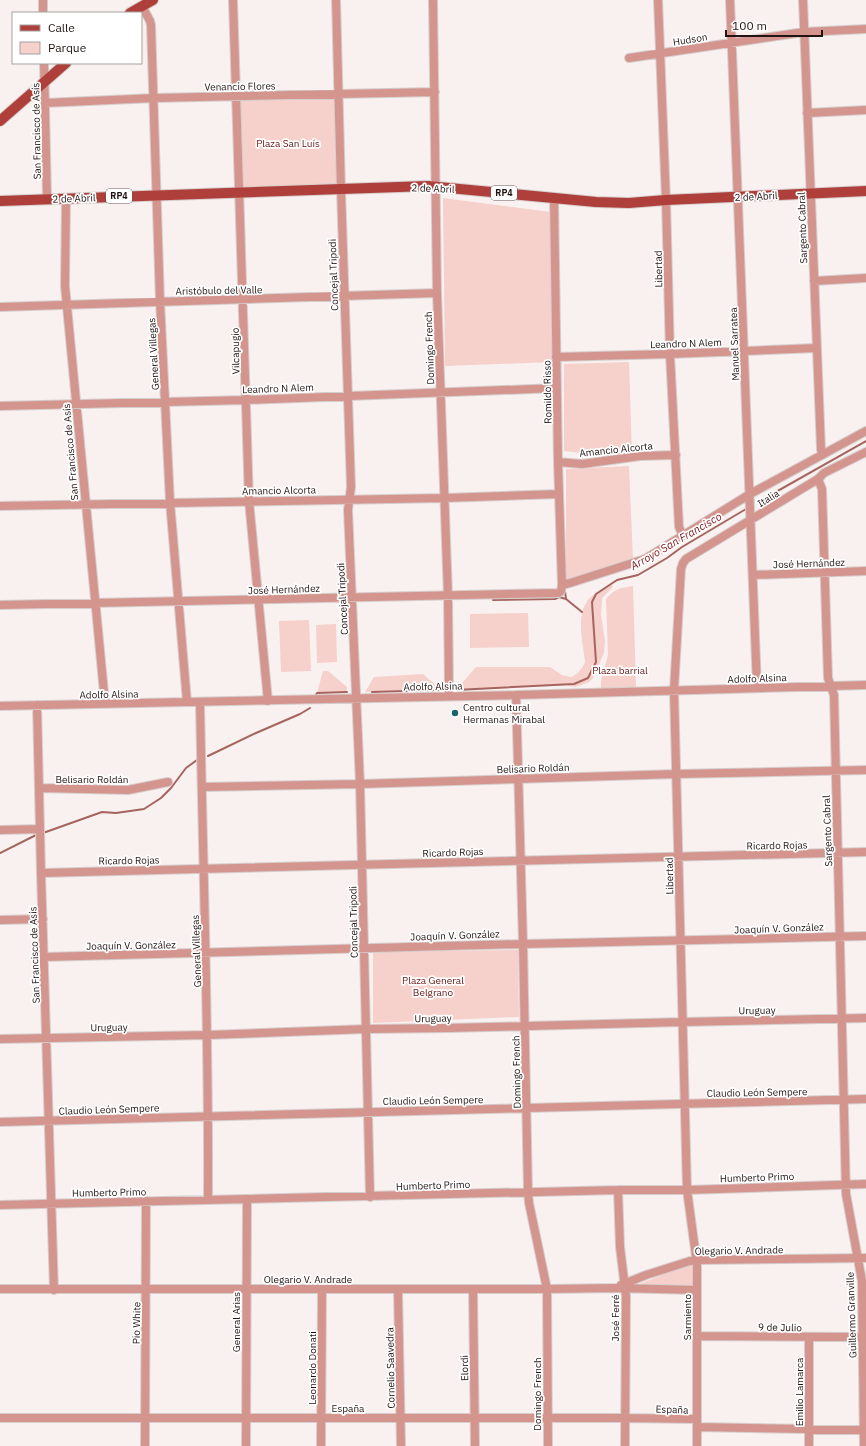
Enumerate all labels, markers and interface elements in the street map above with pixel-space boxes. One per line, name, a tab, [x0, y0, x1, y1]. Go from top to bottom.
legend	[12, 12, 142, 64]
scale bar	[726, 12, 822, 38]
text: 100 m	[732, 18, 767, 33]
text: Calle	[48, 20, 75, 35]
street label: Hudson	[672, 30, 708, 49]
text: Parque	[48, 40, 87, 55]
street label: Venancio Flores	[204, 79, 276, 94]
street label: San Francisco de Asís	[29, 82, 44, 180]
park label: Plaza San Luís	[256, 137, 320, 150]
street label: 2 de Abril	[411, 181, 455, 196]
road number: RP4	[491, 186, 517, 200]
road number: RP4	[106, 189, 132, 203]
street label: 2 de Abril	[734, 189, 778, 204]
street label: 2 de Abril	[52, 191, 96, 206]
street label: Sargento Cabral	[795, 192, 810, 264]
street label: Concejal Tripodi	[326, 239, 341, 311]
street label: Libertad	[652, 250, 665, 288]
street label: Aristóbulo del Valle	[175, 283, 263, 298]
street label: Manuel Sarratea	[727, 306, 742, 381]
street label: Domingo French	[422, 311, 437, 385]
street label: General Villegas	[145, 317, 162, 391]
street label: Vilcapugio	[229, 327, 242, 374]
street label: Leandro N Alem	[650, 336, 722, 351]
street label: Romildo Risso	[540, 360, 555, 424]
street label: Leandro N Alem	[242, 381, 314, 396]
street label: San Francisco de Asís	[60, 403, 81, 501]
street label: Amancio Alcorta	[579, 439, 654, 460]
street label: Amancio Alcorta	[242, 483, 317, 498]
street label: Italia	[755, 486, 782, 510]
water label: Arroyo San Francisco	[627, 509, 724, 573]
street label: José Hernández	[773, 556, 846, 571]
street label: Concejal Tripodi	[334, 563, 351, 635]
street label: José Hernández	[248, 582, 321, 597]
park label: Plaza barrial	[592, 664, 648, 677]
street label: Adolfo Alsina	[727, 671, 787, 686]
street label: Adolfo Alsina	[403, 679, 463, 694]
street label: Adolfo Alsina	[79, 687, 139, 702]
place label: Centro cultural Hermanas Mirabal	[463, 701, 545, 726]
marker: Centro cultural Hermanas Mirabal	[450, 708, 460, 718]
street label: Belisario Roldán	[496, 761, 570, 776]
street label: Belisario Roldán	[56, 773, 128, 786]
street label: Sargento Cabral	[820, 795, 835, 867]
street label: Ricardo Rojas	[746, 838, 808, 853]
street label: Ricardo Rojas	[422, 845, 484, 860]
street label: Ricardo Rojas	[98, 853, 160, 868]
street label: Libertad	[663, 857, 676, 895]
street label: Concejal Tripodi	[346, 886, 361, 958]
street label: San Francisco de Asís	[26, 906, 43, 1004]
street label: General Villegas	[189, 914, 204, 987]
street label: Joaquín V. González	[734, 920, 824, 937]
street label: Joaquín V. González	[410, 927, 500, 944]
street label: Joaquín V. González	[86, 938, 176, 953]
park label: Plaza General Belgrano	[402, 974, 464, 999]
street label: Uruguay	[738, 1004, 776, 1017]
street label: Uruguay	[414, 1012, 452, 1025]
street label: Uruguay	[90, 1021, 128, 1034]
street label: Domingo French	[509, 1035, 524, 1109]
street label: Claudio León Sempere	[707, 1085, 808, 1100]
street label: Claudio León Sempere	[383, 1093, 484, 1108]
street label: Claudio León Sempere	[58, 1101, 160, 1118]
street label: Humberto Primo	[720, 1170, 795, 1185]
street label: Humberto Primo	[396, 1178, 471, 1193]
street label: Humberto Primo	[72, 1185, 147, 1200]
street label: Olegario V. Andrade	[695, 1243, 784, 1258]
street label: Guillermo Granville	[843, 1271, 859, 1358]
street label: Olegario V. Andrade	[264, 1273, 353, 1286]
street label: General Arias	[230, 1292, 243, 1352]
street label: Sarmiento	[681, 1293, 694, 1340]
street label: José Ferré	[609, 1294, 622, 1342]
street label: Pio White	[130, 1301, 143, 1344]
street label: 9 de Julio	[758, 1321, 802, 1334]
street label: Cornelio Saavedra	[383, 1327, 398, 1409]
street label: Leonardo Donati	[306, 1331, 319, 1405]
street label: Elordi	[458, 1355, 471, 1381]
street label: Domingo French	[531, 1357, 544, 1431]
street label: Emilio Lamarca	[793, 1357, 806, 1426]
street label: España	[332, 1402, 365, 1415]
street label: España	[655, 1402, 689, 1417]

